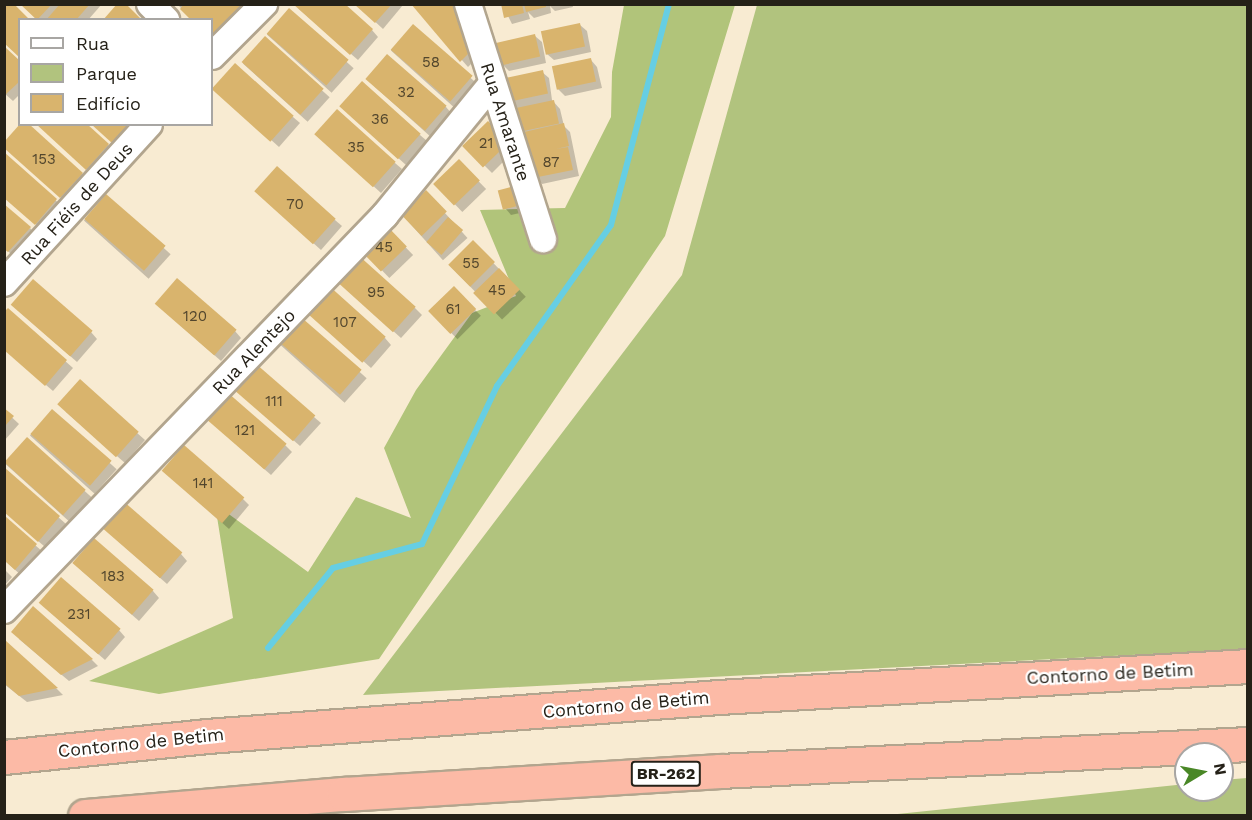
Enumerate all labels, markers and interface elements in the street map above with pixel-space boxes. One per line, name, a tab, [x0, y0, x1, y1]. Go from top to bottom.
legend	[18, 18, 213, 126]
text: Rua	[76, 33, 109, 54]
house number: 58	[422, 54, 440, 72]
street label: Rua Amarante	[475, 59, 535, 185]
text: Parque	[76, 63, 137, 84]
house number: 32	[397, 84, 415, 102]
text: Edifício	[76, 93, 141, 114]
house number: 36	[371, 111, 389, 129]
house number: 21	[479, 135, 493, 153]
street label: Rua Fiéis de Deus	[16, 138, 138, 270]
house number: 35	[347, 139, 365, 157]
house number: 153	[32, 151, 56, 169]
house number: 87	[542, 154, 560, 172]
house number: 70	[286, 196, 304, 214]
house number: 45	[375, 239, 393, 257]
house number: 55	[462, 255, 480, 273]
house number: 45	[488, 282, 506, 300]
house number: 95	[367, 284, 385, 302]
house number: 61	[446, 301, 460, 319]
street label: Rua Alentejo	[208, 304, 300, 400]
house number: 120	[183, 308, 207, 326]
house number: 107	[333, 314, 357, 332]
house number: 111	[265, 393, 283, 411]
house number: 121	[235, 422, 255, 440]
house number: 141	[193, 475, 213, 493]
house number: 183	[101, 568, 125, 586]
house number: 231	[67, 606, 91, 624]
street label: Contorno de Betim	[1026, 659, 1194, 689]
street label: Contorno de Betim	[542, 687, 710, 723]
street label: Contorno de Betim	[57, 724, 225, 762]
north arrow	[1174, 742, 1234, 802]
road number: BR-262	[630, 761, 702, 787]
text: N	[1210, 762, 1231, 777]

